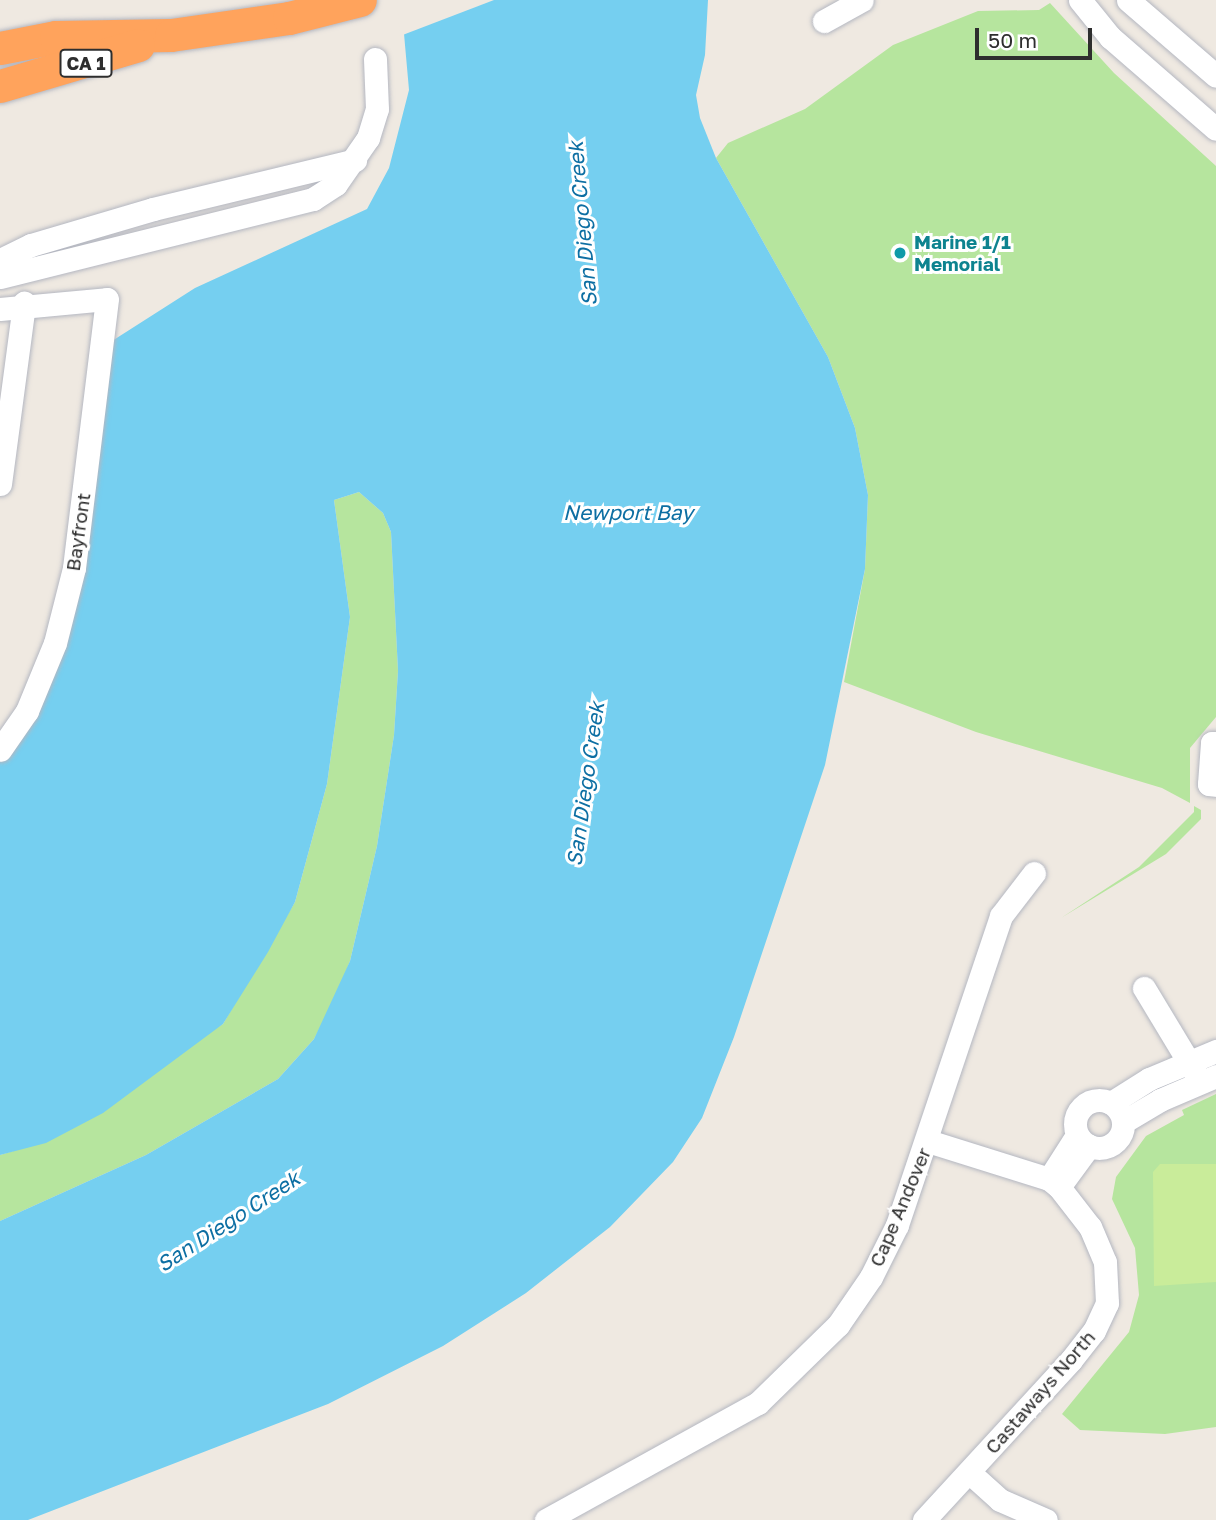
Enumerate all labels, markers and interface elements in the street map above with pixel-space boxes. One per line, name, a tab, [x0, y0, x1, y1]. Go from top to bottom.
scale bar	[978, 14, 1095, 58]
text: 50 m	[988, 27, 1037, 53]
road number: CA 1	[58, 48, 114, 78]
water label: San Diego Creek	[562, 141, 602, 307]
place label: Marine 1/1 Memorial	[914, 231, 1011, 275]
marker: Marine 1/1 Memorial	[892, 245, 908, 261]
street label: Bayfront	[61, 491, 95, 573]
water label: Newport Bay	[563, 499, 693, 525]
water label: San Diego Creek	[561, 700, 609, 868]
street label: Cape Andover	[865, 1144, 935, 1270]
water label: San Diego Creek	[152, 1165, 304, 1277]
street label: Castaways North	[980, 1326, 1100, 1458]

